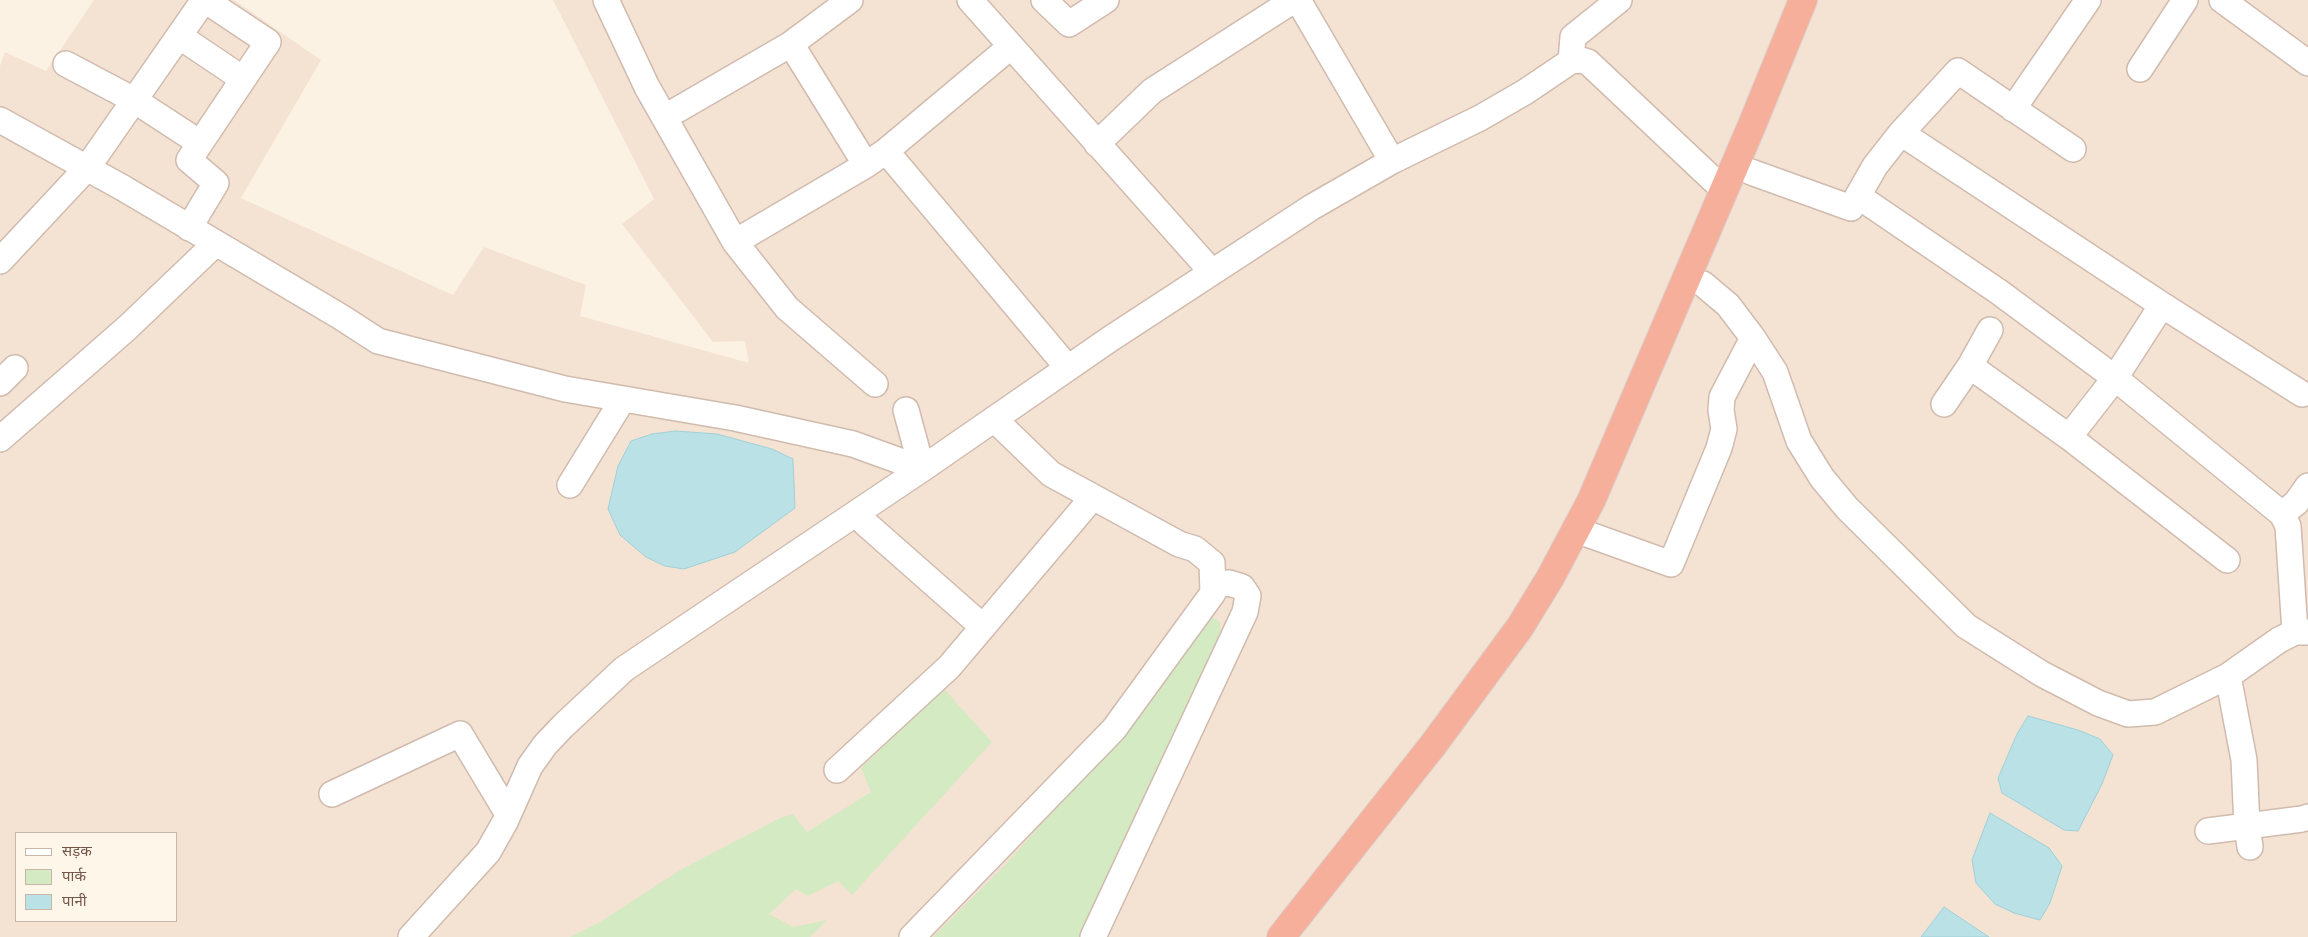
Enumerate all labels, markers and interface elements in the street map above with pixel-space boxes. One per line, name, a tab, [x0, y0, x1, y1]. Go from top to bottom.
legend	[15, 832, 178, 922]
text: सड़क	[62, 842, 92, 859]
text: पार्क	[62, 867, 86, 884]
text: पानी	[62, 892, 87, 909]

